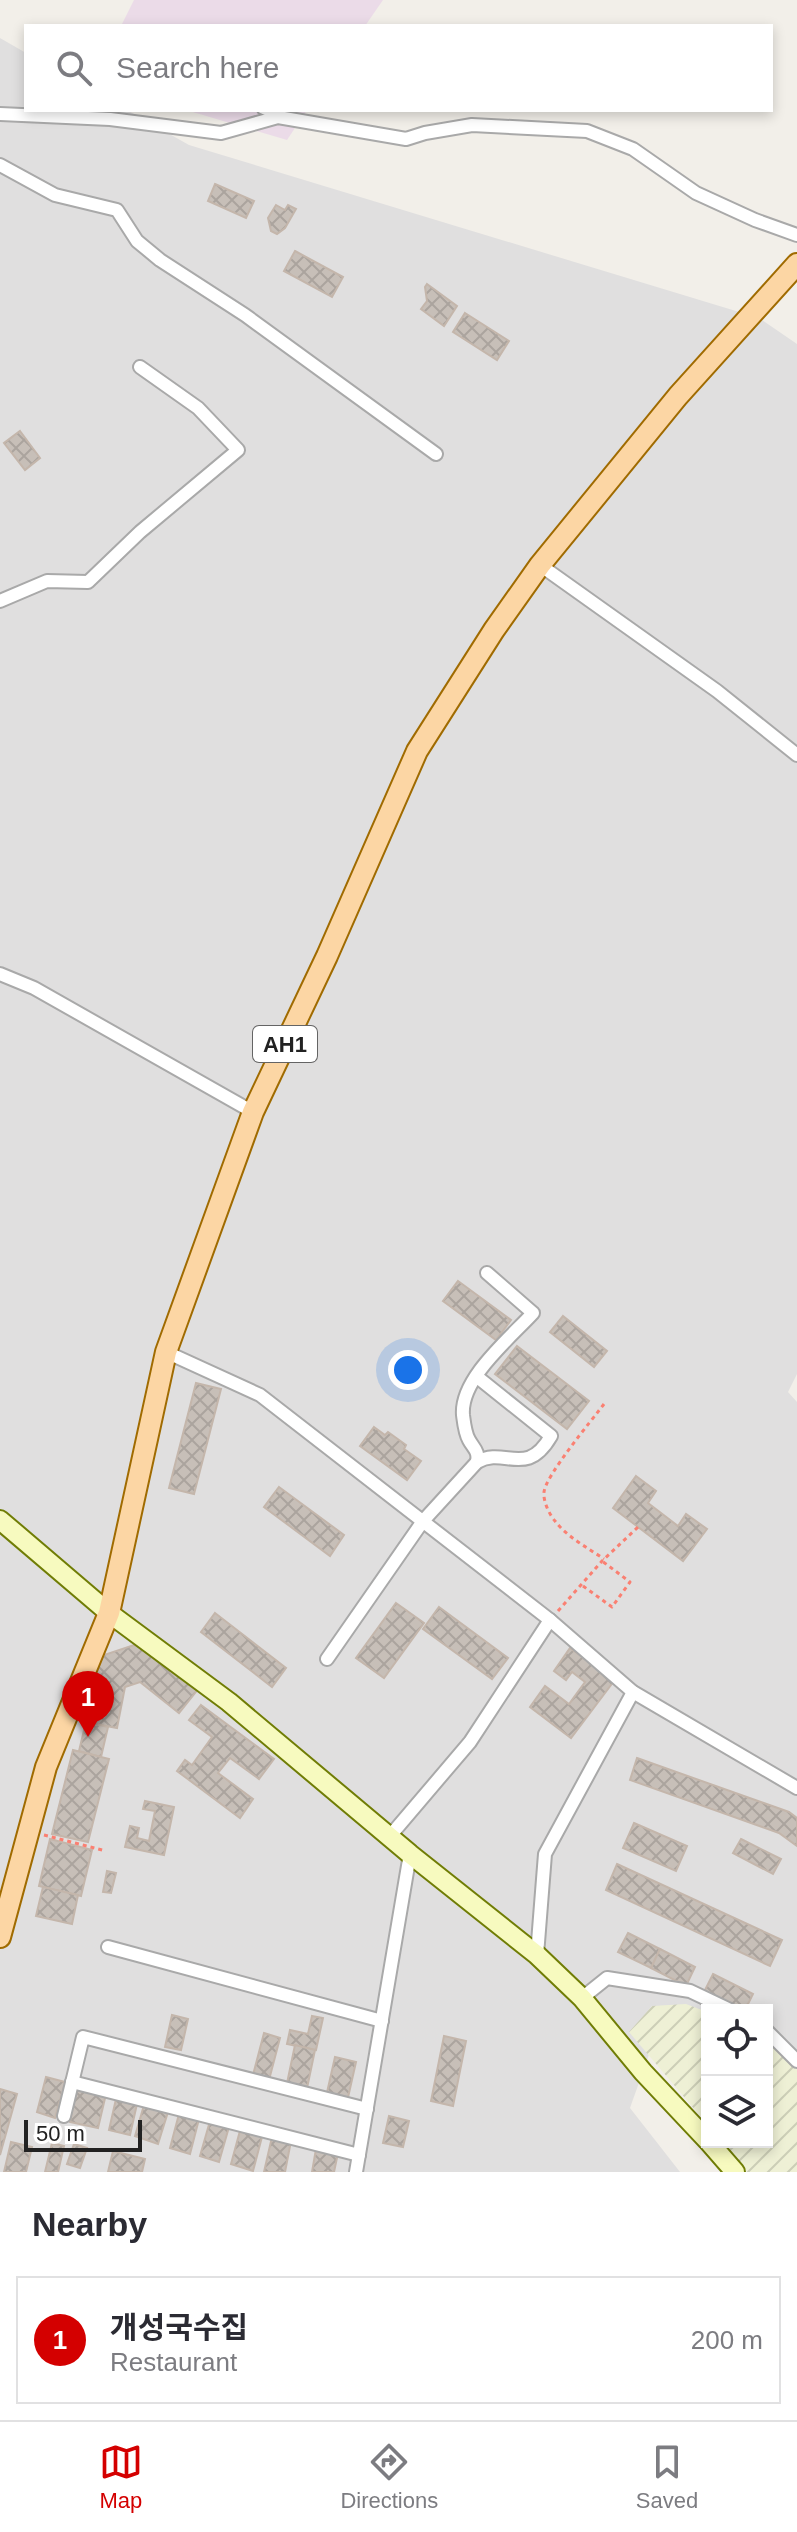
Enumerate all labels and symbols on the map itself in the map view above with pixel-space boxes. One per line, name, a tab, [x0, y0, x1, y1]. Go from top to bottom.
road number: AH1	[253, 1026, 317, 1062]
your location	[388, 1350, 428, 1390]
pin: 1	[62, 1671, 114, 1737]
scale bar	[24, 2116, 142, 2152]

